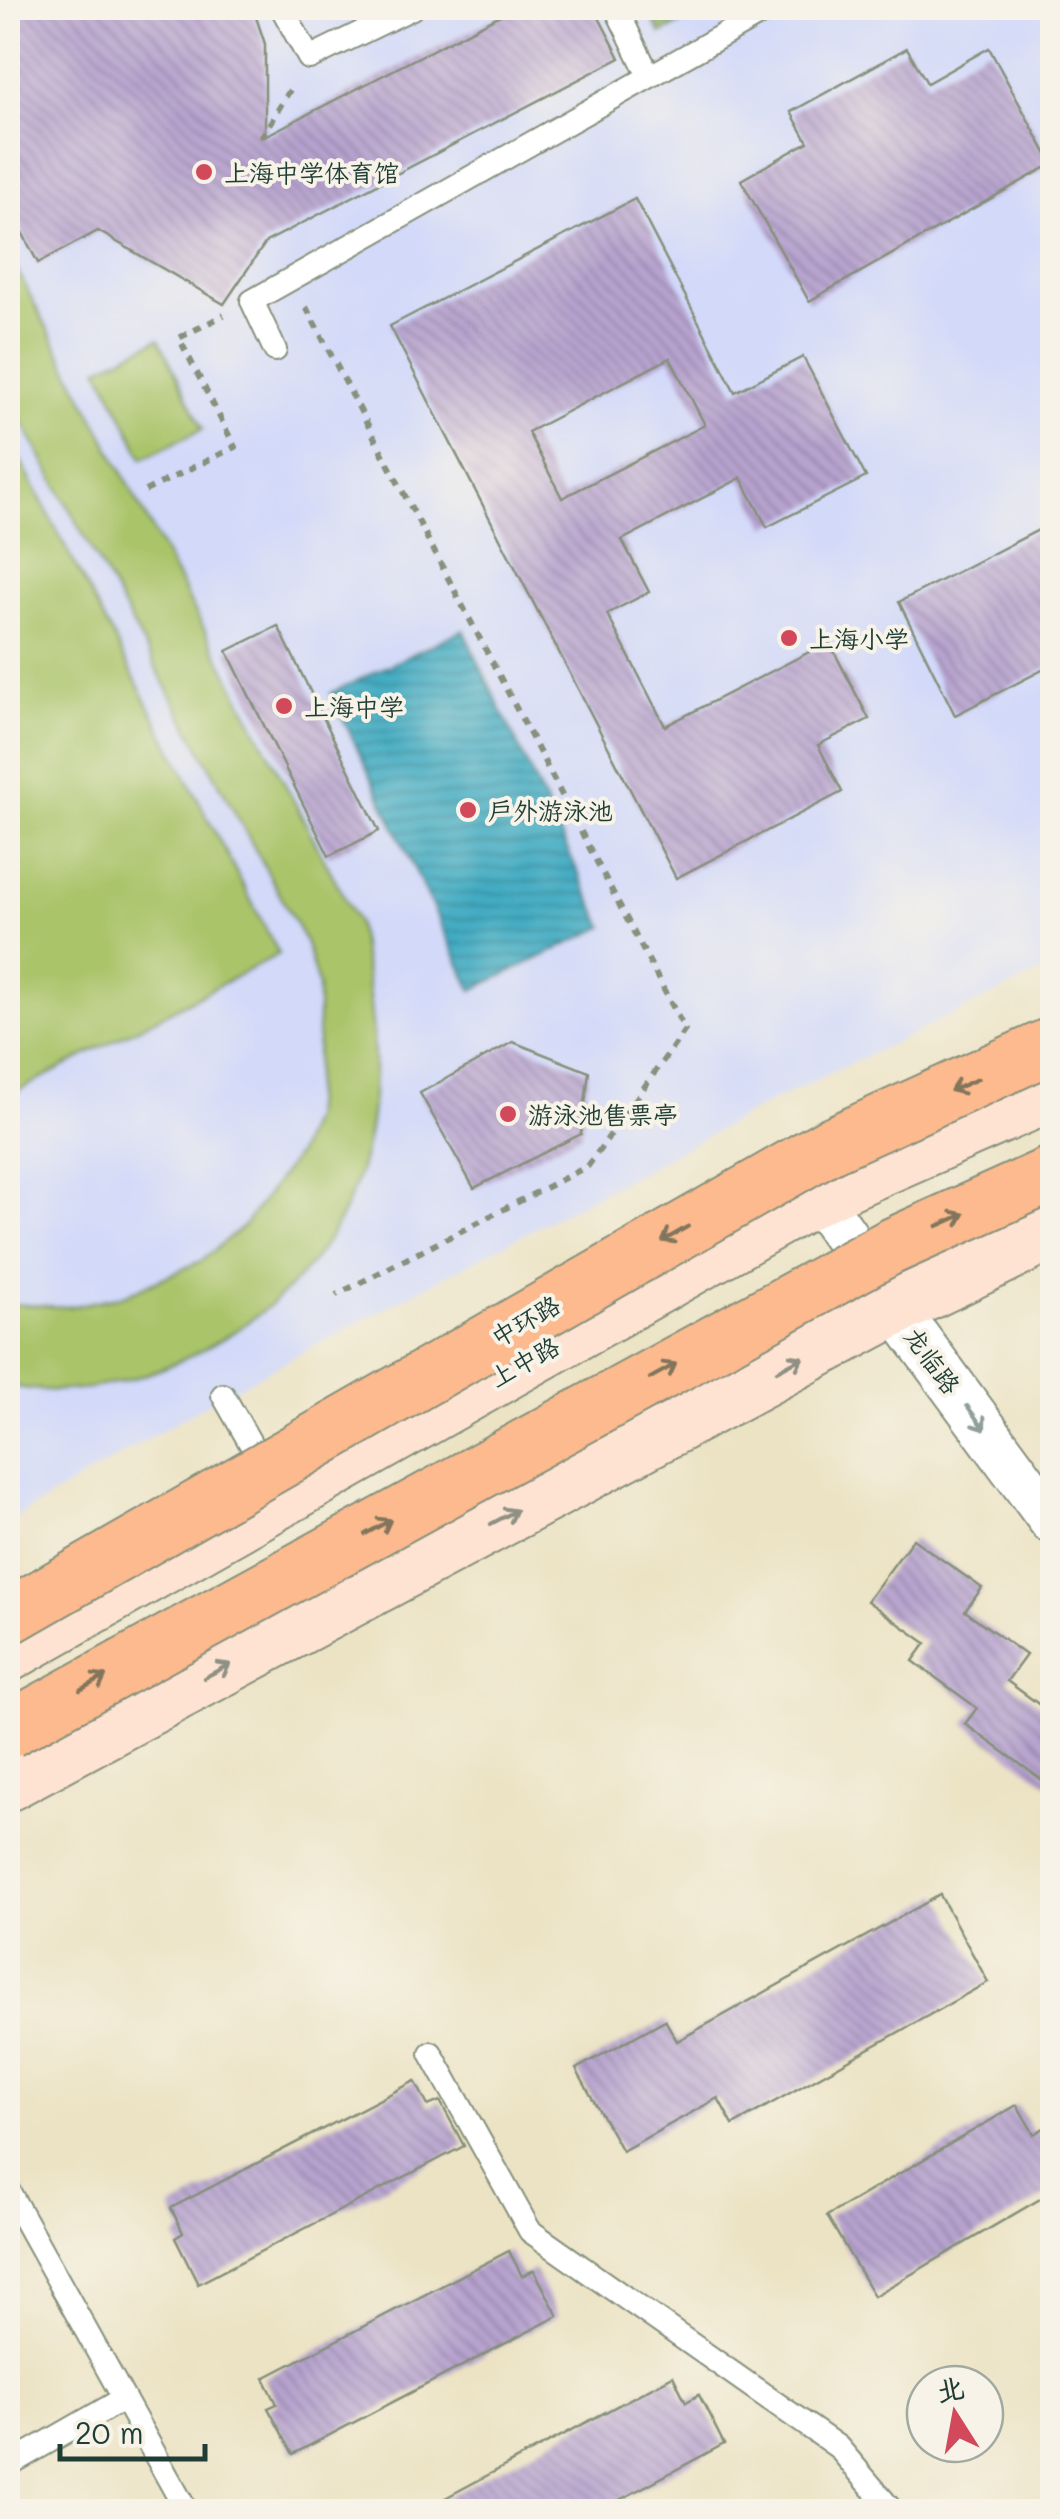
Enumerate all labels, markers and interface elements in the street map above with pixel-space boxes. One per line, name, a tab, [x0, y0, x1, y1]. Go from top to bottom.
place label: 上海中学体育馆	[224, 156, 399, 188]
marker: 上海中学体育馆	[193, 161, 215, 183]
place label: 上海小学	[809, 622, 909, 654]
marker: 上海小学	[778, 627, 800, 649]
place label: 上海中学	[304, 690, 404, 722]
marker: 上海中学	[273, 695, 295, 717]
place label: 户外游泳池	[488, 794, 613, 826]
marker: 户外游泳池	[457, 799, 479, 821]
one-way arrow	[949, 1077, 980, 1095]
place label: 游泳池售票亭	[528, 1098, 678, 1130]
marker: 游泳池售票亭	[497, 1103, 519, 1125]
one-way arrow	[935, 1210, 965, 1228]
one-way arrow	[662, 1224, 690, 1244]
street label: 中环路	[485, 1287, 565, 1353]
street label: 龙临路	[898, 1320, 968, 1400]
street label: 上中路	[483, 1329, 565, 1393]
one-way arrow	[775, 1354, 805, 1373]
one-way arrow	[648, 1361, 678, 1381]
one-way arrow	[965, 1404, 986, 1431]
one-way arrow	[488, 1507, 518, 1527]
one-way arrow	[363, 1517, 392, 1537]
one-way arrow	[201, 1660, 231, 1680]
one-way arrow	[78, 1673, 107, 1693]
north arrow	[905, 2364, 1005, 2464]
text: 北	[933, 2368, 967, 2409]
scale bar	[60, 2399, 205, 2461]
text: 20 m	[75, 2412, 144, 2452]

